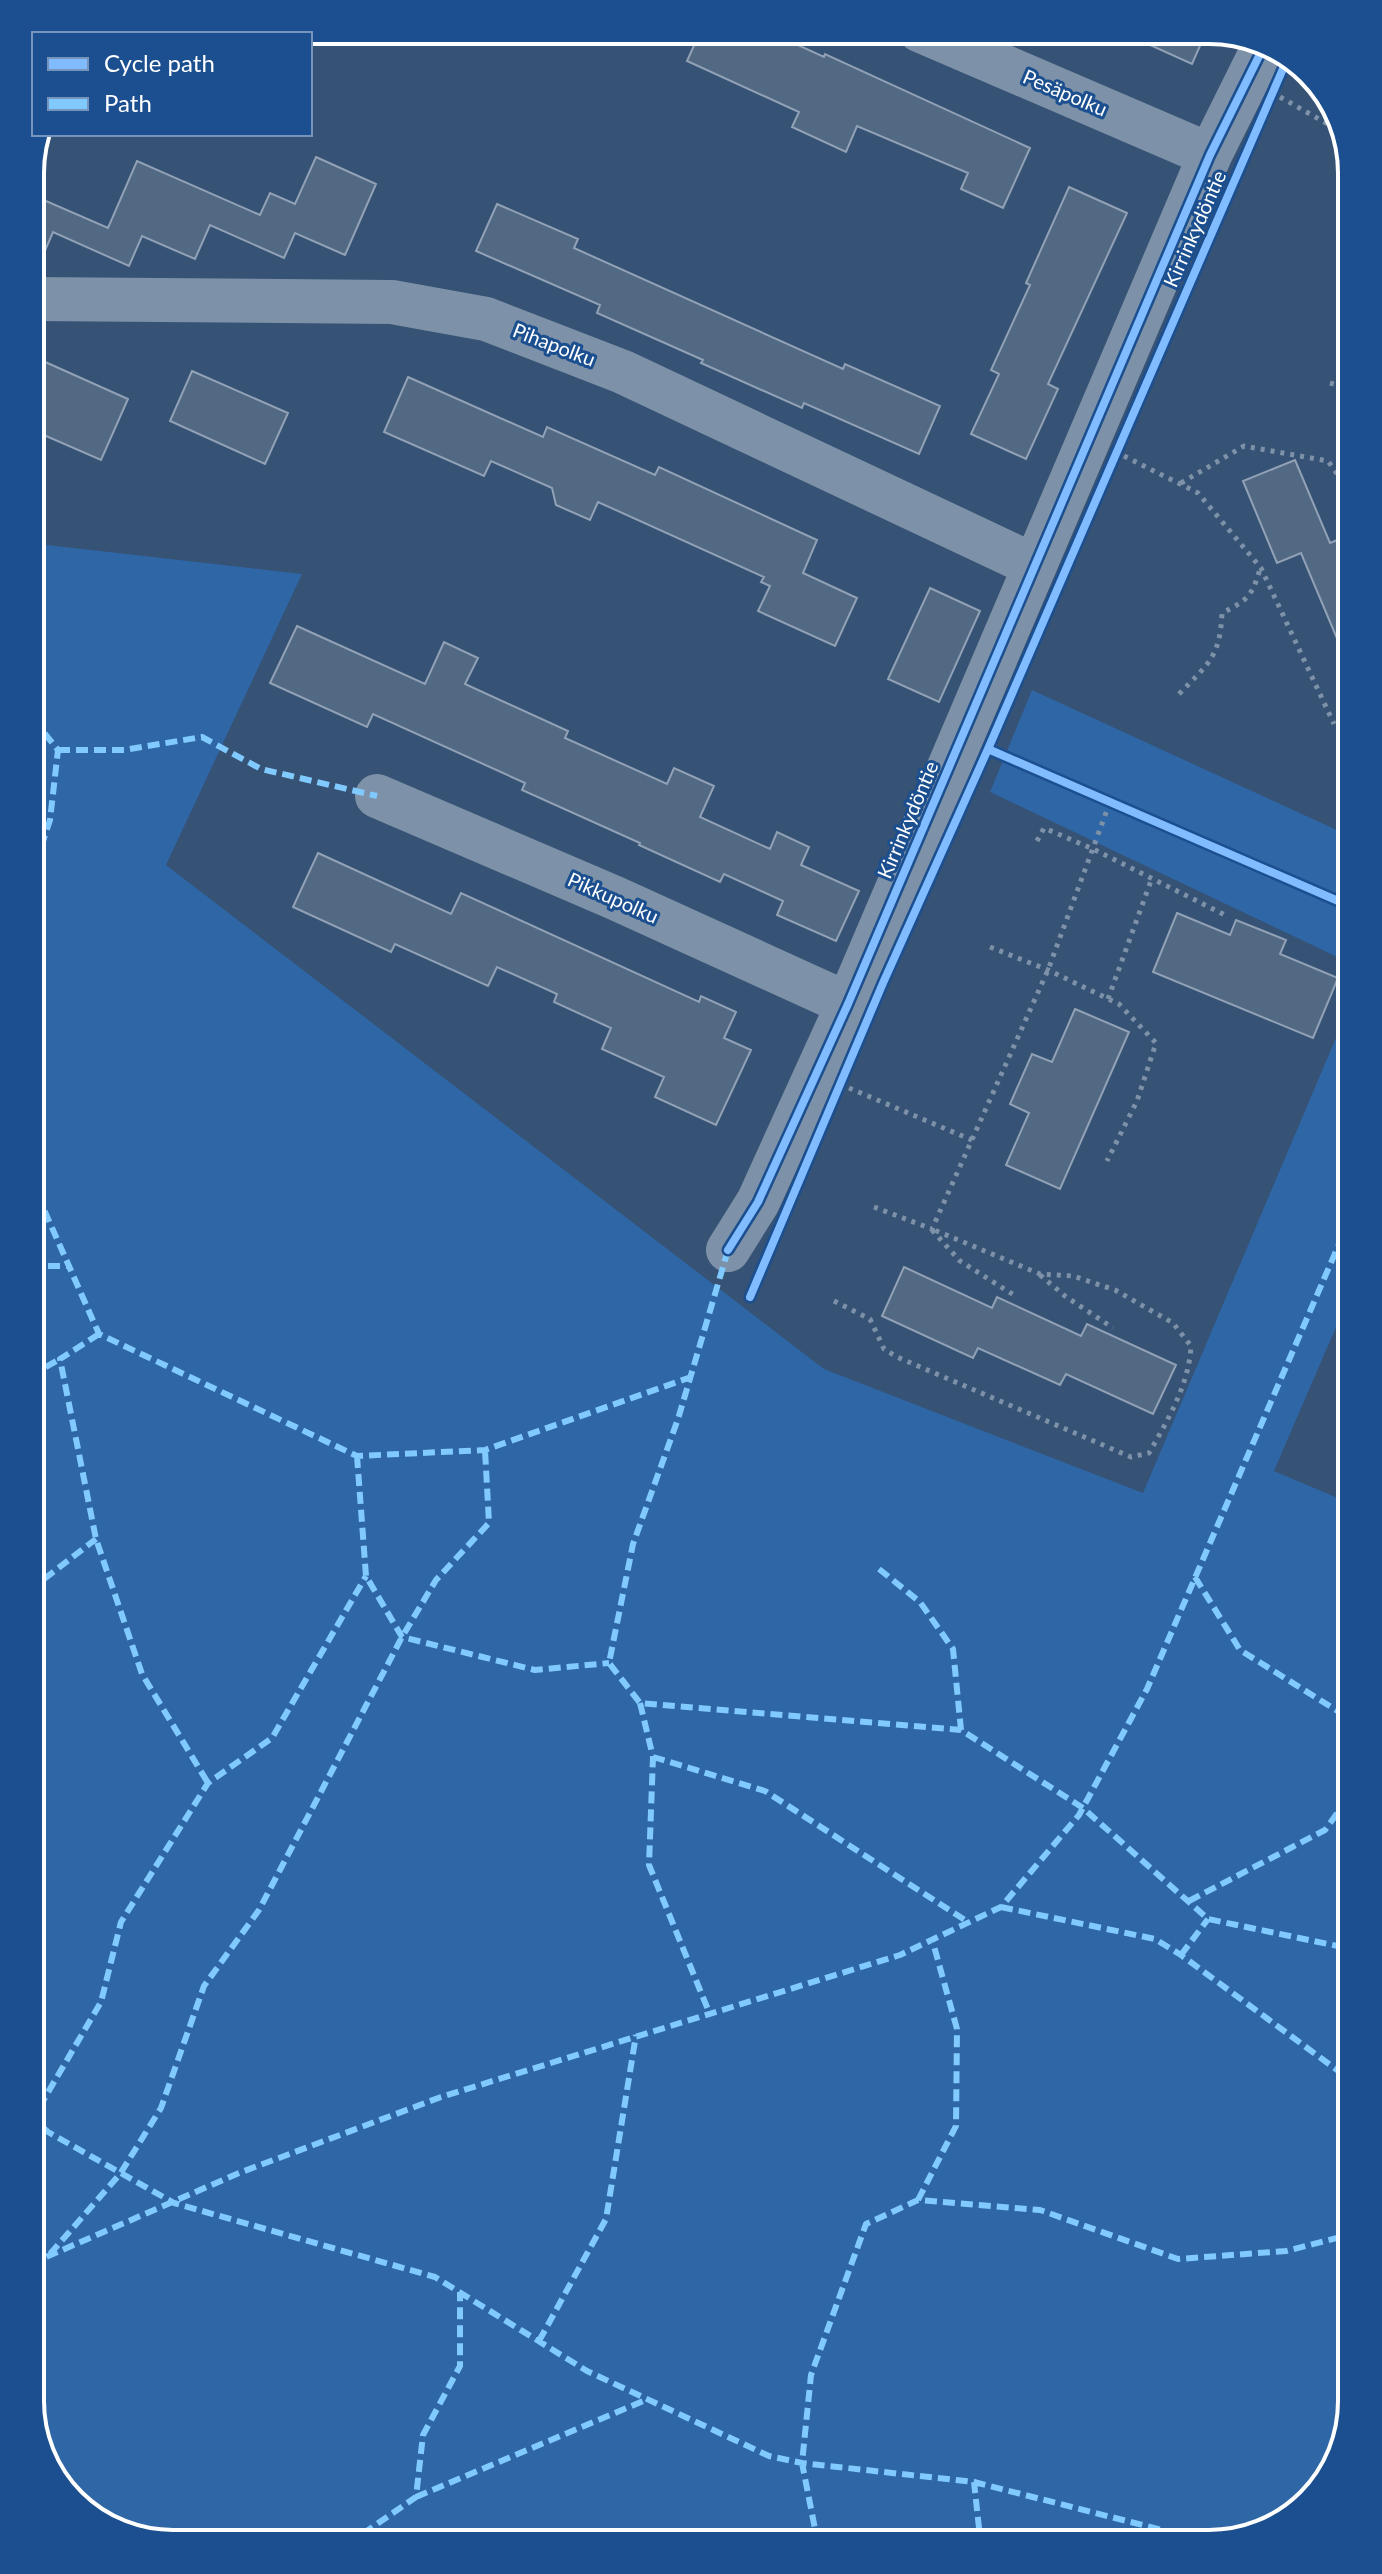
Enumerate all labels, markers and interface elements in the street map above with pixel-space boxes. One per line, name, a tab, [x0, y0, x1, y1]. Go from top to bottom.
legend	[32, 32, 312, 136]
text: Cycle path	[104, 48, 215, 77]
street label: Pesäpolku	[1020, 64, 1111, 121]
text: Path	[104, 88, 152, 117]
street label: Kirrinkydöntie	[1158, 167, 1231, 291]
street label: Pihapolku	[510, 317, 599, 371]
street label: Kirrinkydöntie	[872, 757, 943, 882]
street label: Pikkupolku	[564, 866, 663, 928]

